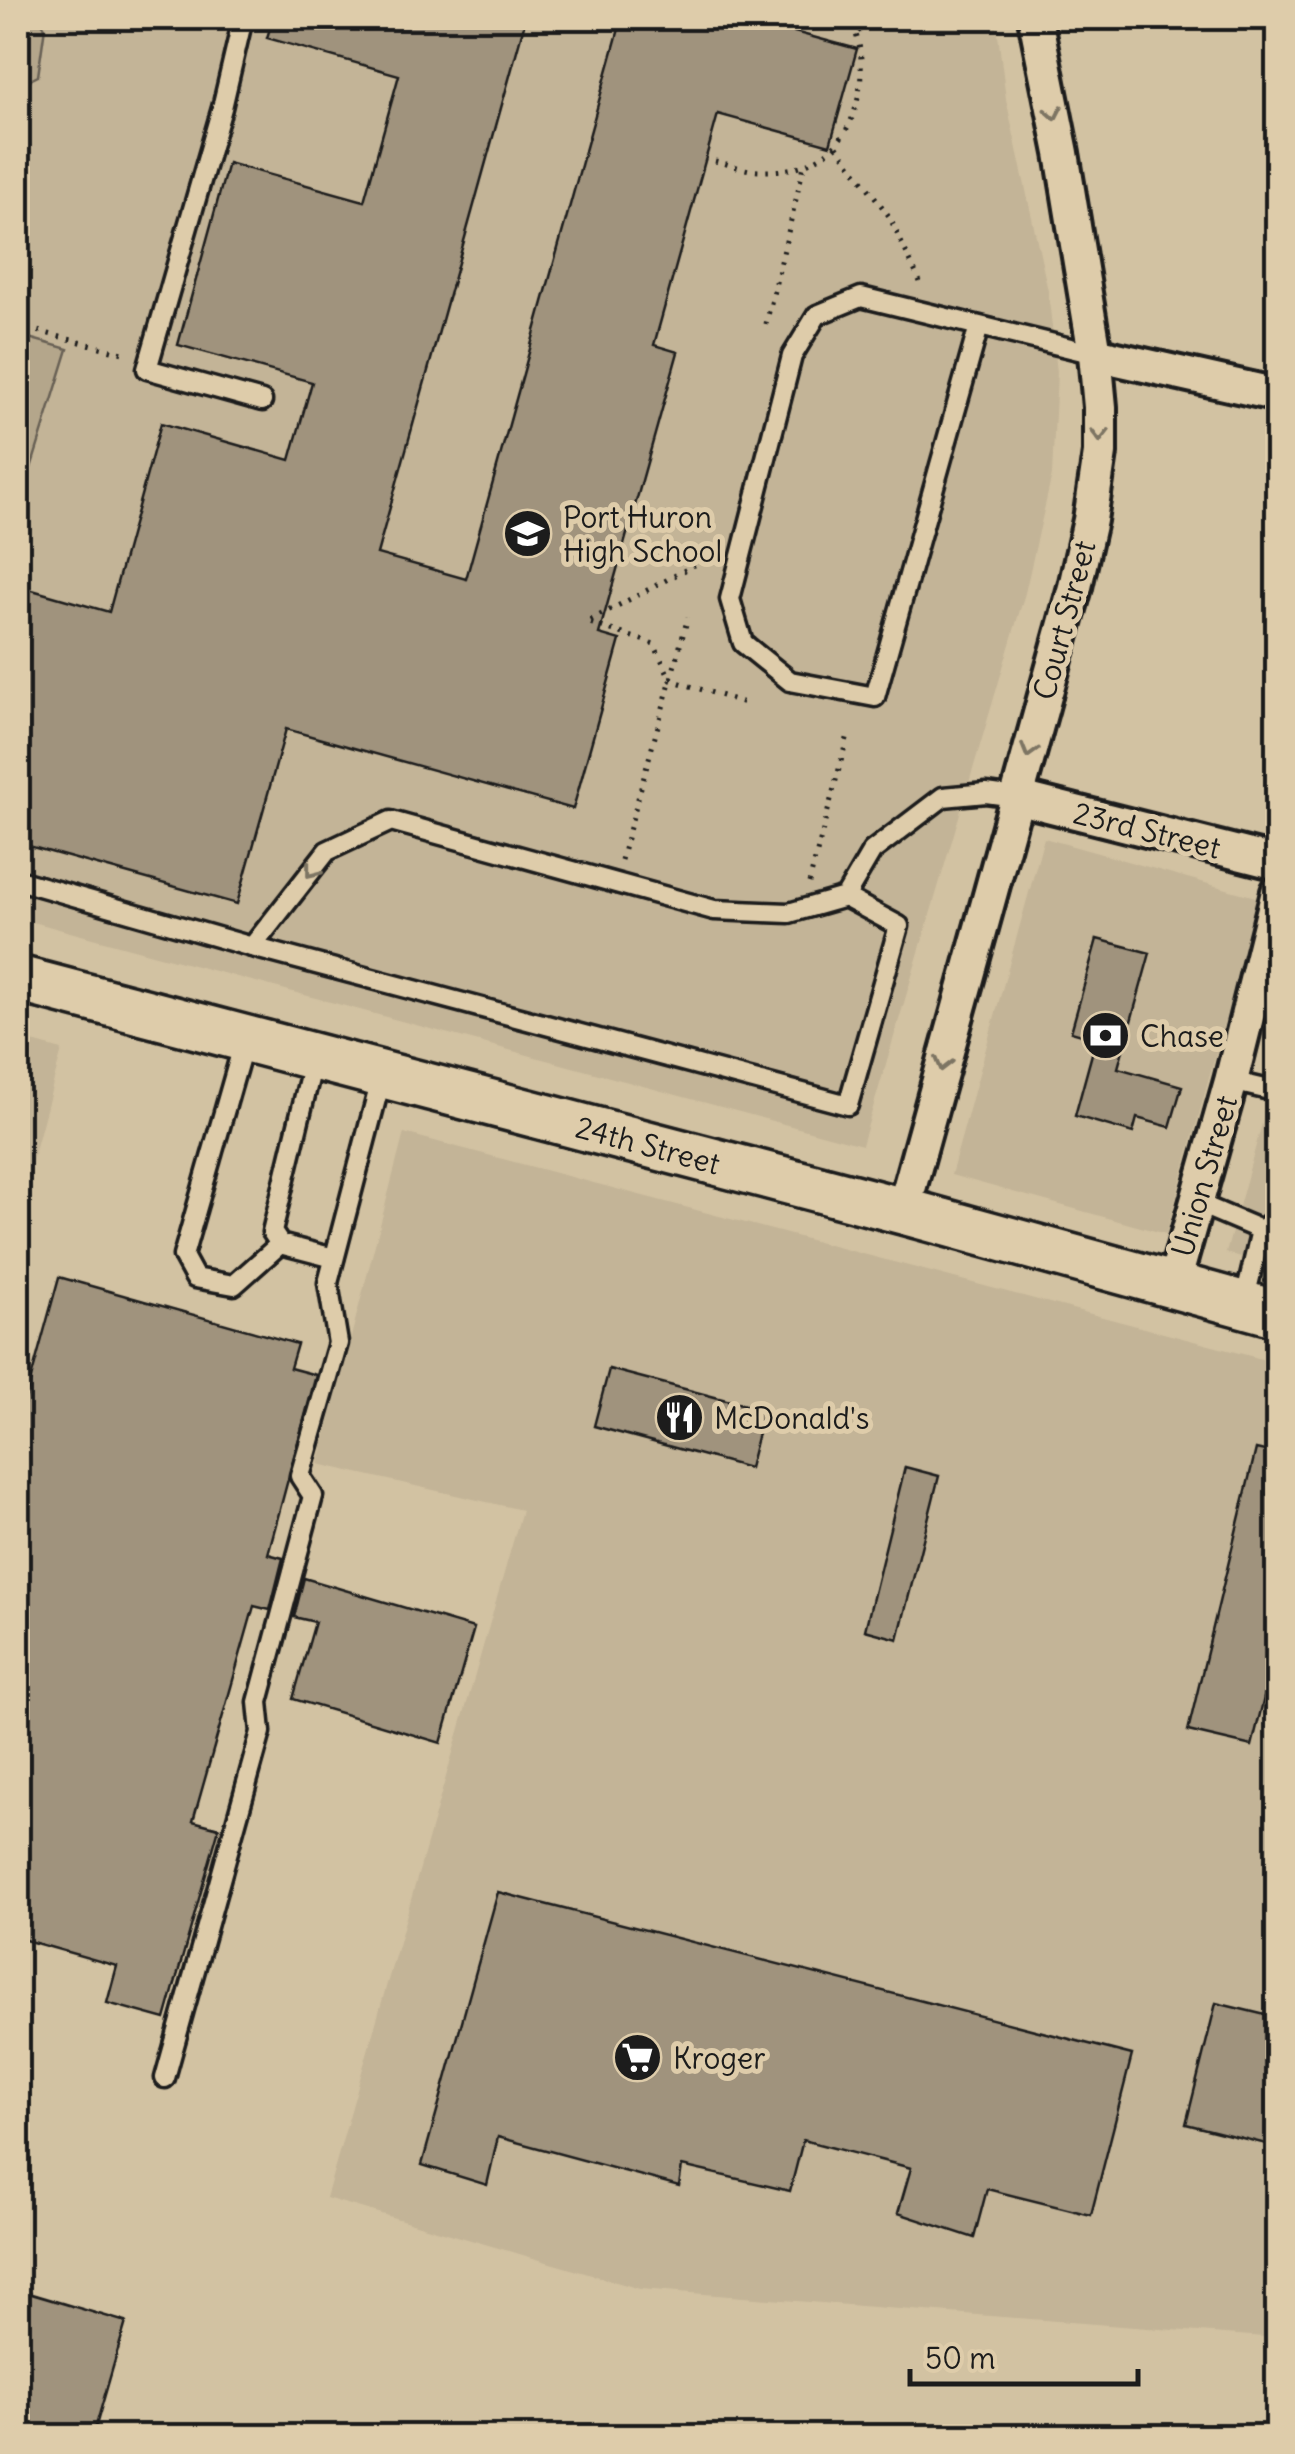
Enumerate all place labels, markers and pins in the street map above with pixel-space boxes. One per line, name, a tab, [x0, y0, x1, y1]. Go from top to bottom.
place label: Port Huron High School	[563, 498, 722, 570]
school or university icon: Port Huron High School	[502, 508, 554, 560]
bank icon: Chase	[1079, 1010, 1131, 1062]
place label: Chase	[1140, 1017, 1224, 1055]
restaurant icon: McDonald's	[653, 1392, 705, 1444]
place label: McDonald's	[714, 1399, 869, 1437]
supermarket icon: Kroger	[612, 2032, 664, 2084]
place label: Kroger	[673, 2039, 766, 2077]

